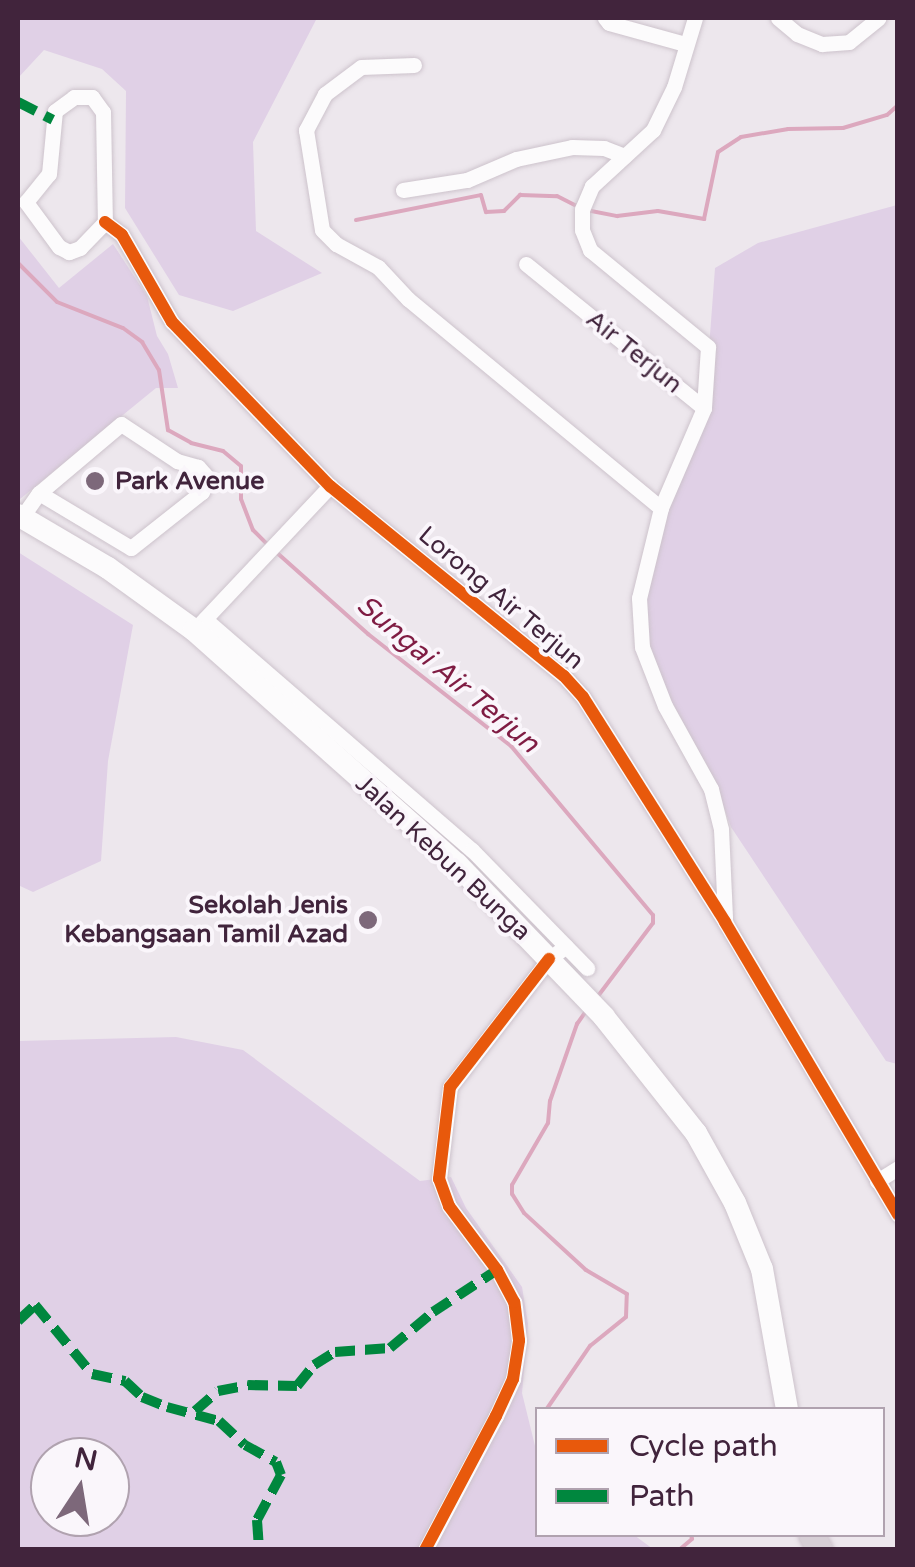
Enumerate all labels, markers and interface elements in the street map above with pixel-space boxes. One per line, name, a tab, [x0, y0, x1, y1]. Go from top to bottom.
street label: Air Terjun	[580, 304, 688, 400]
place label: Park Avenue	[115, 466, 264, 496]
marker: Park Avenue	[84, 470, 106, 492]
street label: Lorong Air Terjun	[412, 520, 590, 676]
water label: Sungai Air Terjun	[350, 588, 546, 760]
street label: Jalan Kebun Bunga	[349, 769, 537, 947]
place label: Sekolah Jenis Kebangsaan Tamil Azad	[64, 891, 348, 950]
marker: Sekolah Jenis Kebangsaan Tamil Azad	[357, 909, 379, 931]
legend	[535, 1407, 885, 1537]
text: Cycle path	[629, 1428, 778, 1465]
north arrow	[30, 1437, 130, 1537]
text: N	[71, 1441, 100, 1479]
text: Path	[629, 1478, 695, 1515]

